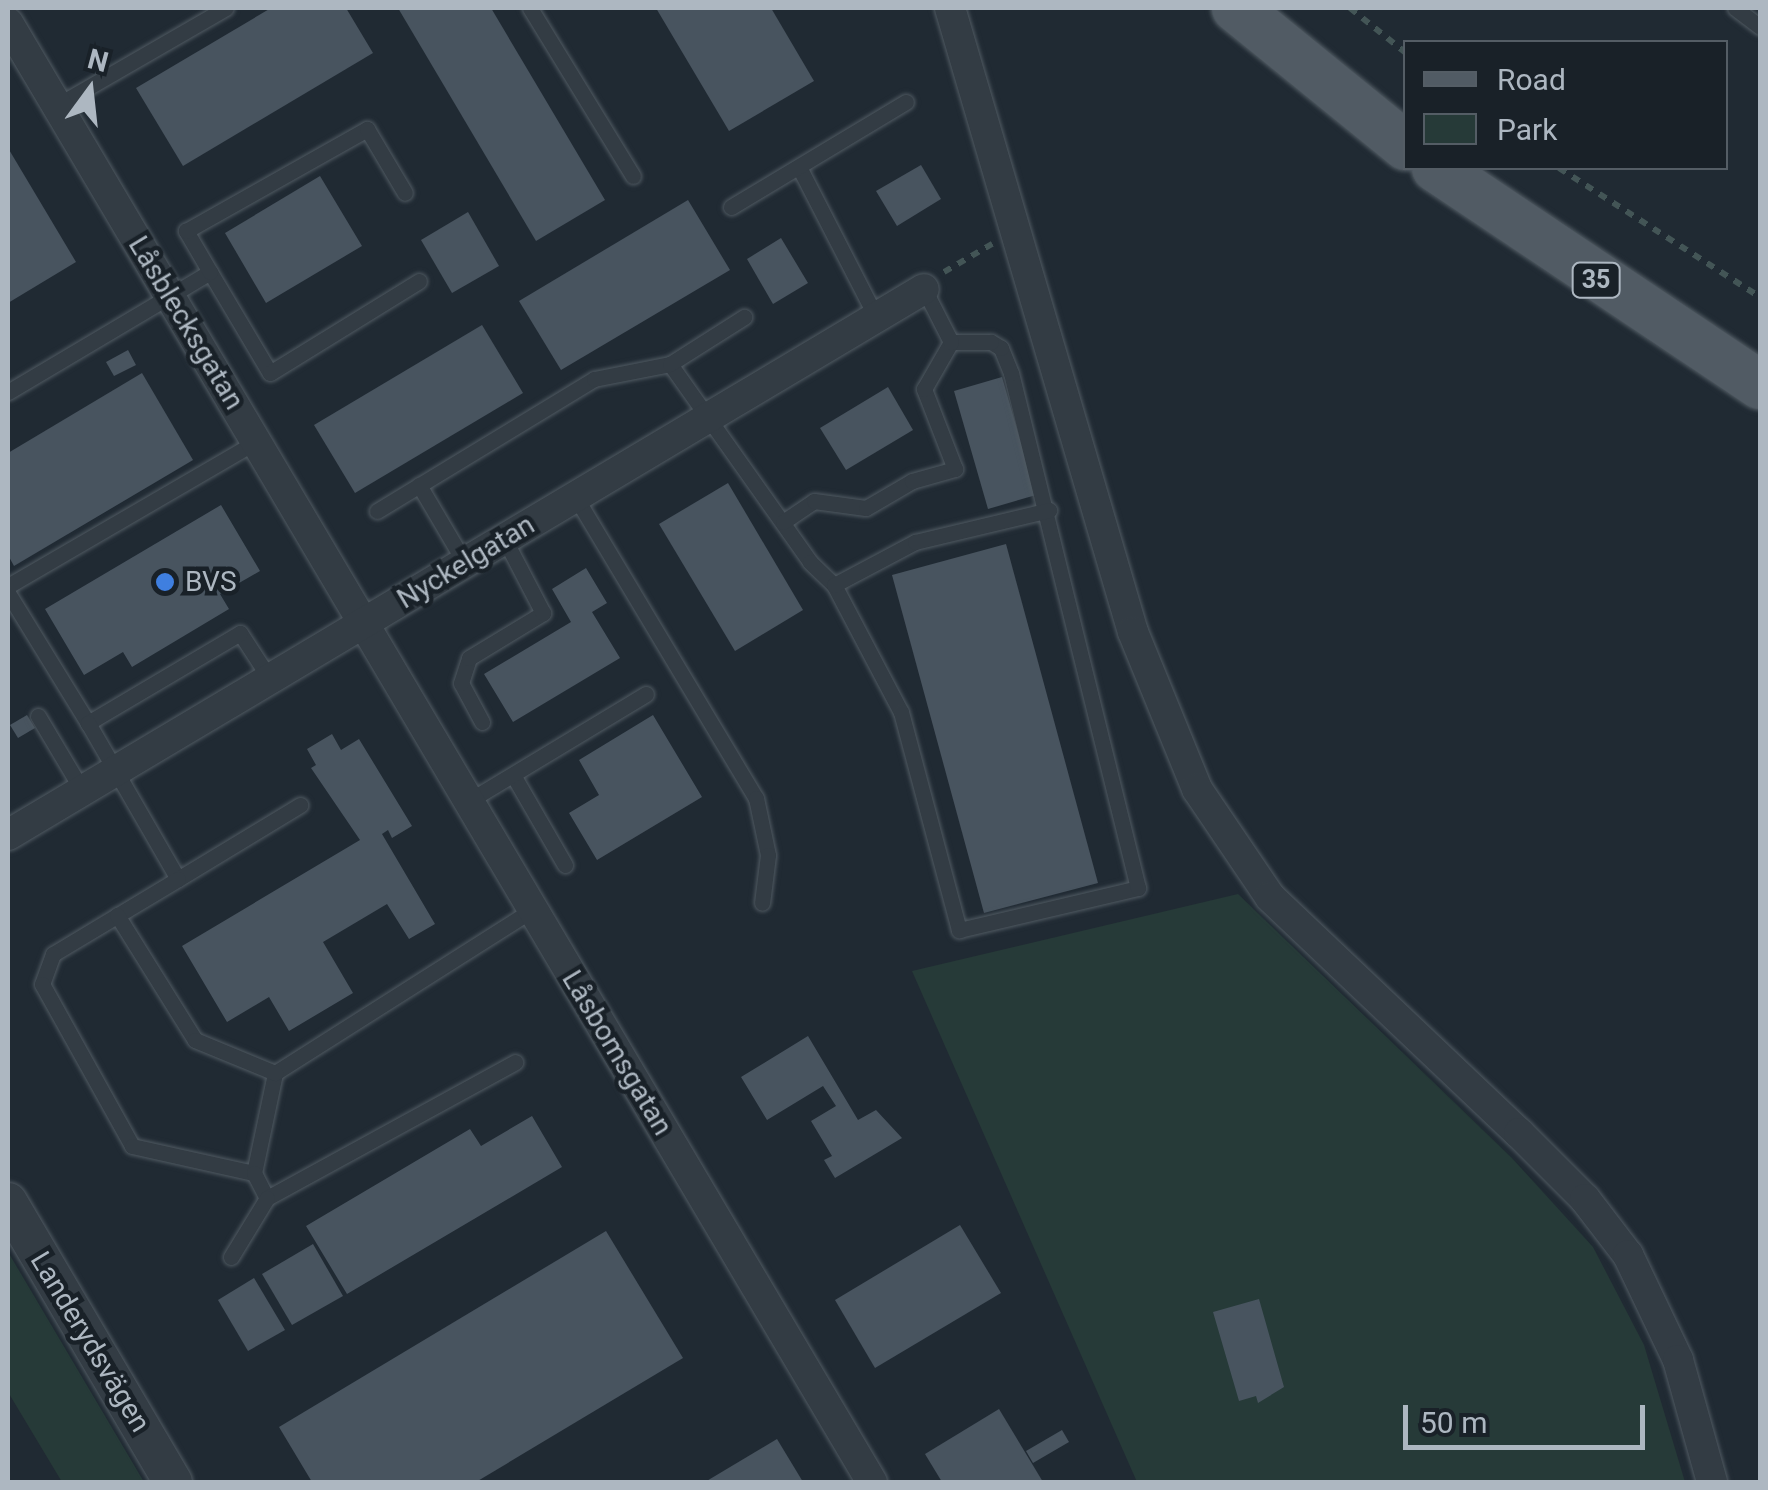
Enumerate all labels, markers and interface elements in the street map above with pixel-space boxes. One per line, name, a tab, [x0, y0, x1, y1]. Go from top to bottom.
north arrow	[40, 40, 140, 140]
legend	[1403, 40, 1728, 170]
text: N	[84, 42, 112, 79]
text: Road	[1497, 62, 1566, 97]
text: Park	[1497, 112, 1557, 147]
street label: Låsblecksgatan	[121, 230, 251, 416]
road number: 35	[1571, 260, 1621, 300]
street label: Nyckelgatan	[391, 508, 541, 616]
place label: BVS	[185, 565, 237, 599]
marker: BVS	[154, 571, 176, 593]
street label: Låsbomsgatan	[555, 965, 679, 1141]
street label: Landerydsvägen	[23, 1246, 157, 1438]
scale bar	[1408, 1385, 1650, 1447]
text: 50 m	[1420, 1405, 1487, 1440]

